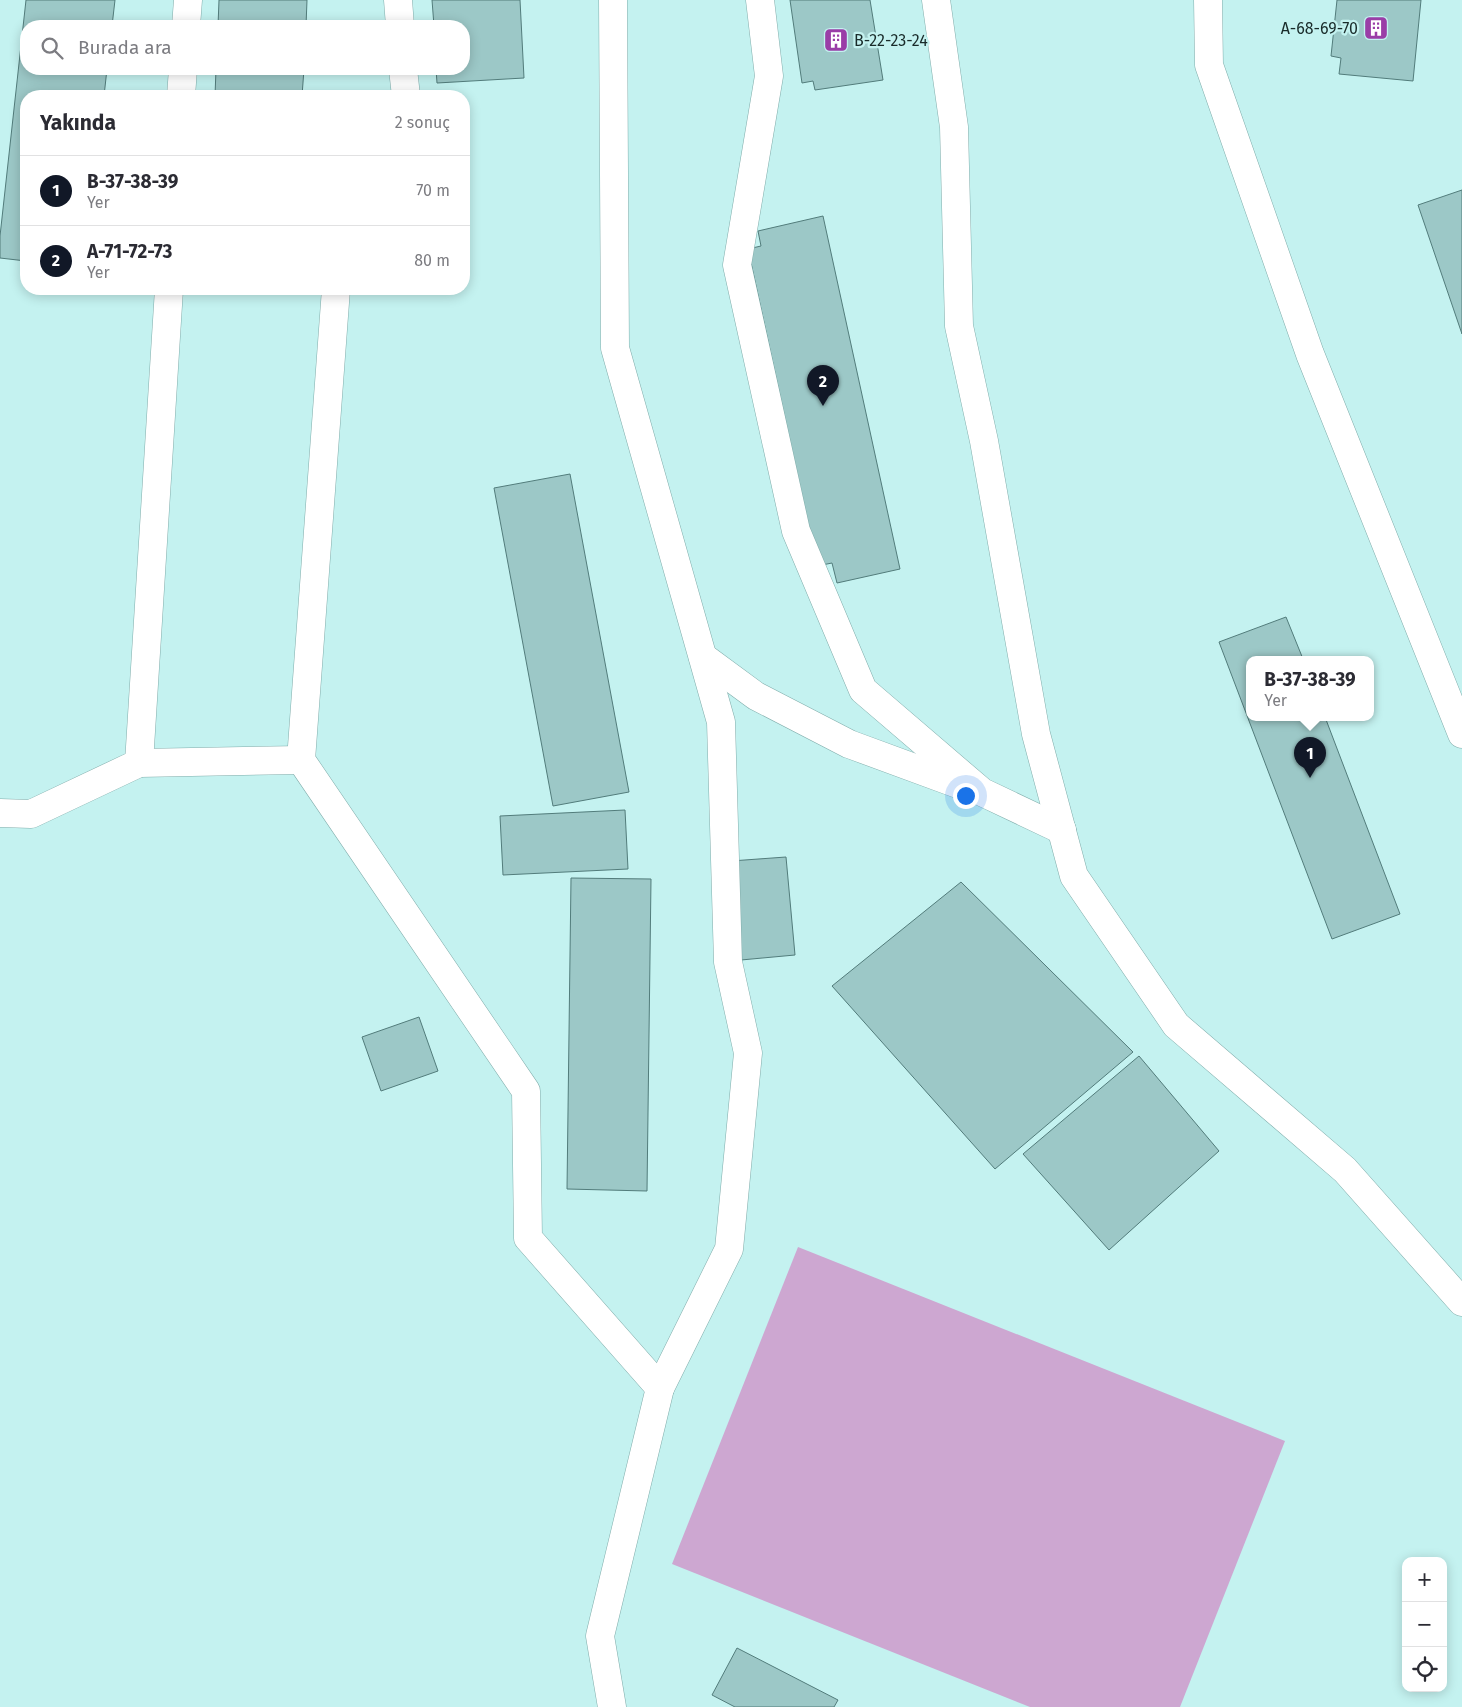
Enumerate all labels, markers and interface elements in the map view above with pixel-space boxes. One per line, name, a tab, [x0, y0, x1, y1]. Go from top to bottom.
building icon: A-68-69-70	[1363, 15, 1389, 41]
place label: A-68-69-70	[1281, 19, 1358, 38]
search box	[20, 20, 470, 75]
building icon: B-22-23-24	[823, 27, 849, 53]
place label: B-22-23-24	[854, 31, 928, 50]
icon: search	[38, 34, 66, 62]
text: Burada ara	[78, 36, 172, 59]
text: Yakında	[40, 110, 116, 136]
text: 2 sonuç	[395, 113, 450, 132]
text: B-37-38-39	[87, 170, 178, 193]
text: 1	[52, 181, 60, 200]
text: 70 m	[416, 181, 450, 200]
text: Yer	[87, 193, 110, 212]
text: A-71-72-73	[87, 240, 172, 263]
text: 2	[52, 251, 60, 270]
text: 80 m	[414, 251, 450, 270]
text: Yer	[87, 263, 110, 282]
pin: 2	[807, 365, 839, 406]
popup	[1246, 656, 1374, 721]
text: B-37-38-39	[1264, 668, 1356, 691]
text: Yer	[1264, 691, 1287, 710]
pin: 1	[1294, 737, 1326, 778]
your location	[953, 783, 979, 809]
map controls	[1402, 1557, 1447, 1692]
button: +	[1402, 1557, 1447, 1602]
button: −	[1402, 1602, 1447, 1647]
button: locate	[1402, 1647, 1447, 1692]

